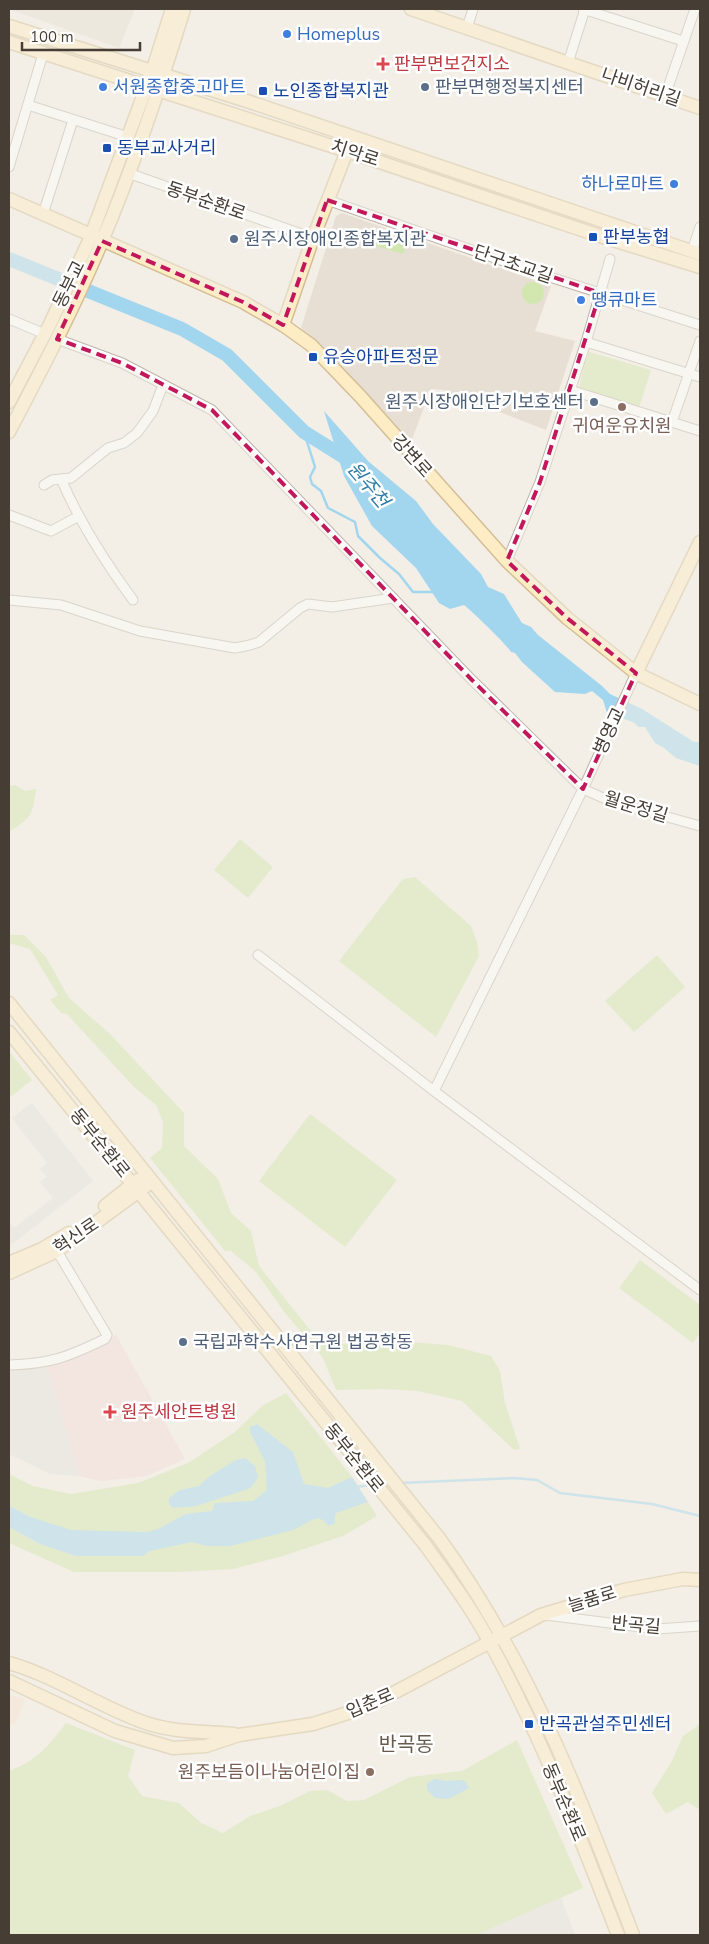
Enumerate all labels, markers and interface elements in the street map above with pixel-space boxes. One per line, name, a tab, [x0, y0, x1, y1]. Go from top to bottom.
scale bar	[22, 20, 140, 52]
place label: Homeplus	[297, 22, 380, 46]
text: 100 m	[30, 27, 74, 47]
marker: Homeplus	[281, 28, 293, 40]
place label: 판부면보건지소	[394, 52, 510, 76]
marker: 판부면보건지소	[376, 57, 390, 71]
street label: 나비허리길	[598, 62, 684, 112]
place label: 서원종합중고마트	[113, 75, 245, 99]
place label: 판부면행정복지센터	[435, 75, 584, 99]
place label: 노인종합복지관	[273, 79, 389, 103]
marker: 서원종합중고마트	[97, 81, 109, 93]
marker: 판부면행정복지센터	[419, 81, 431, 93]
marker: 노인종합복지관	[257, 85, 269, 97]
street label: 치악로	[328, 134, 382, 172]
place label: 동부교사거리	[117, 136, 216, 160]
marker: 동부교사거리	[101, 142, 113, 154]
place label: 하나로마트	[581, 172, 664, 196]
street label: 동부순환로	[163, 176, 249, 226]
marker: 하나로마트	[668, 178, 680, 190]
place label: 판부농협	[603, 225, 669, 249]
place label: 원주시장애인종합복지관	[244, 227, 427, 251]
marker: 판부농협	[587, 231, 599, 243]
marker: 원주시장애인종합복지관	[228, 233, 240, 245]
street label: 단구초교길	[470, 239, 556, 289]
street label: 동부교	[47, 256, 91, 312]
place label: 땡큐마트	[591, 288, 657, 312]
marker: 땡큐마트	[575, 294, 587, 306]
place label: 유승아파트정문	[323, 345, 439, 369]
marker: 유승아파트정문	[307, 351, 319, 363]
place label: 원주시장애인단기보호센터	[385, 390, 584, 414]
marker: 원주시장애인단기보호센터	[588, 396, 600, 408]
marker: 귀여운유치원	[616, 401, 628, 413]
place label: 귀여운유치원	[572, 414, 672, 438]
street label: 강변로	[386, 430, 438, 482]
water label: 원주천	[341, 457, 396, 515]
street label: 병영교	[588, 703, 630, 759]
street label: 월운정길	[601, 786, 671, 828]
street label: 동부순환로	[65, 1103, 135, 1183]
street label: 혁신로	[49, 1212, 103, 1260]
place label: 국립과학수사연구원 법공학동	[193, 1330, 413, 1354]
marker: 국립과학수사연구원 법공학동	[177, 1336, 189, 1348]
place label: 원주세안트병원	[121, 1400, 237, 1424]
marker: 원주세안트병원	[103, 1405, 117, 1419]
street label: 동부순환로	[319, 1418, 389, 1498]
street label: 늘품로	[565, 1580, 619, 1618]
street label: 반곡길	[610, 1611, 662, 1639]
street label: 입춘로	[342, 1682, 398, 1724]
place label: 반곡관설주민센터	[539, 1712, 671, 1736]
marker: 반곡관설주민센터	[523, 1718, 535, 1730]
district label: 반곡동	[378, 1731, 434, 1758]
street label: 동부순환로	[537, 1759, 591, 1845]
place label: 원주보듬이나눔어린이집	[178, 1760, 360, 1784]
marker: 원주보듬이나눔어린이집	[364, 1766, 376, 1778]

